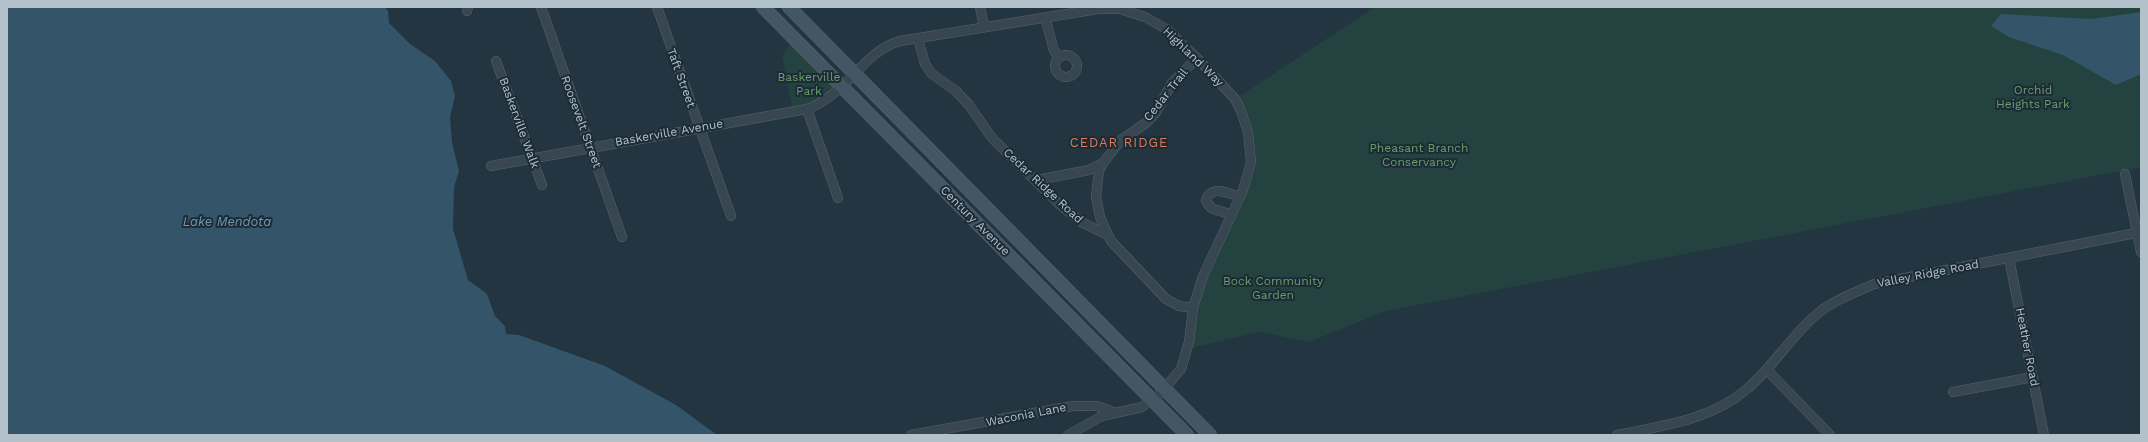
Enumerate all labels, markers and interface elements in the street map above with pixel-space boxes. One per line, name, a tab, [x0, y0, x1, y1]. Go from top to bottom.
street label: Highland Way	[1160, 24, 1226, 90]
street label: Taft Street	[664, 46, 698, 110]
street label: Cedar Trail	[1141, 66, 1191, 124]
park label: Baskerville Park	[777, 70, 841, 98]
street label: Roosevelt Street	[558, 74, 604, 170]
street label: Baskerville Walk	[496, 76, 542, 170]
park label: Orchid Heights Park	[1996, 83, 2070, 111]
street label: Baskerville Avenue	[614, 116, 724, 150]
district label: CEDAR RIDGE	[1070, 135, 1168, 151]
park label: Pheasant Branch Conservancy	[1370, 141, 1468, 169]
street label: Cedar Ridge Road	[1000, 145, 1086, 227]
street label: Century Avenue	[937, 183, 1013, 259]
water label: Lake Mendota	[183, 214, 271, 230]
street label: Valley Ridge Road	[1876, 257, 1980, 291]
park label: Bock Community Garden	[1223, 274, 1323, 302]
street label: Heather Road	[2012, 306, 2042, 388]
street label: Waconia Lane	[985, 400, 1067, 430]

